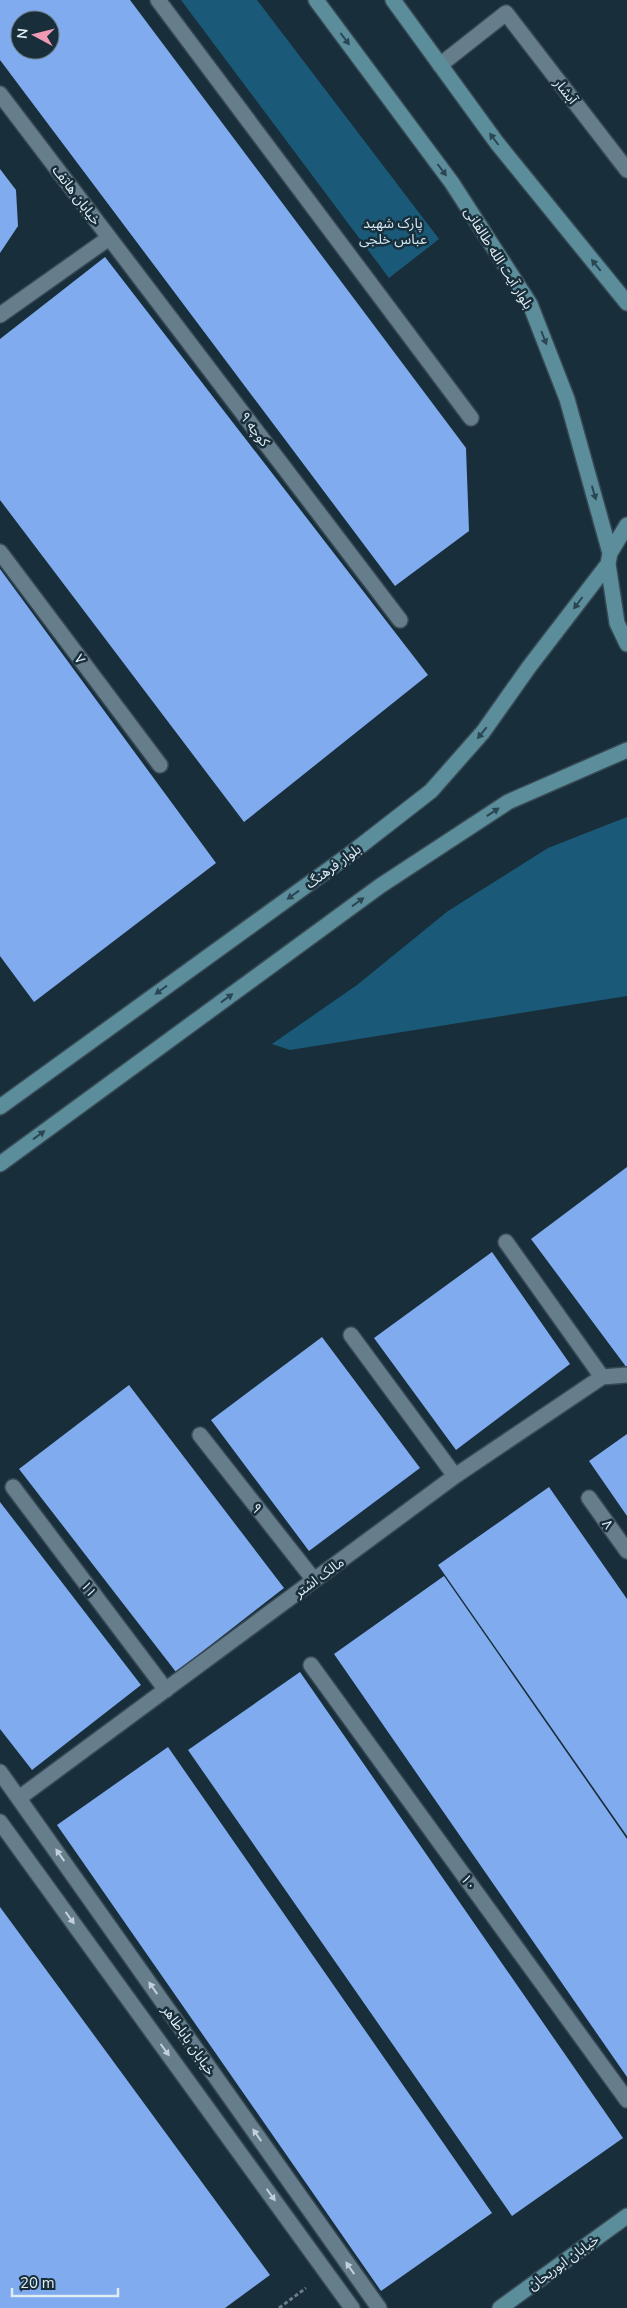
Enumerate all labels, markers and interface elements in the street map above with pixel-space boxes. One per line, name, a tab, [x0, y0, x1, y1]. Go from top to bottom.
north arrow	[10, 10, 60, 60]
text: N	[13, 27, 33, 40]
one-way arrow	[340, 32, 351, 45]
street label: آبشار	[549, 74, 582, 109]
one-way arrow	[489, 132, 499, 146]
street label: خیابان هاتف	[48, 162, 105, 229]
one-way arrow	[437, 163, 447, 177]
street label: بلوار آیت الله طالقانی	[460, 204, 538, 313]
park label: پارک شهید عباس خلجی	[359, 214, 427, 249]
one-way arrow	[591, 259, 602, 272]
one-way arrow	[540, 331, 548, 346]
street label: کوچه ۹	[235, 408, 274, 451]
one-way arrow	[590, 485, 598, 500]
one-way arrow	[573, 596, 584, 609]
street label: ۷	[70, 650, 90, 668]
one-way arrow	[476, 726, 487, 739]
one-way arrow	[486, 807, 500, 816]
street label: بلوار فرهنگ	[302, 840, 365, 893]
one-way arrow	[286, 890, 300, 900]
one-way arrow	[351, 897, 365, 907]
one-way arrow	[154, 985, 168, 995]
one-way arrow	[220, 993, 234, 1003]
one-way arrow	[32, 1130, 45, 1141]
street label: ۹	[247, 1499, 267, 1517]
street label: ۸	[598, 1515, 618, 1533]
street label: مالک اشتر	[290, 1553, 348, 1603]
street label: ۱۱	[76, 1577, 101, 1601]
one-way arrow	[55, 1849, 65, 1862]
street label: ۱۰	[456, 1870, 481, 1894]
one-way arrow	[65, 1911, 75, 1925]
one-way arrow	[148, 1981, 158, 1995]
street label: خیابان باباطاهر	[157, 2001, 220, 2079]
one-way arrow	[160, 2043, 170, 2057]
one-way arrow	[252, 2128, 262, 2142]
one-way arrow	[266, 2189, 276, 2202]
street label: خیابان ابوریحان	[524, 2230, 603, 2295]
one-way arrow	[345, 2262, 356, 2275]
scale bar	[12, 2266, 119, 2298]
text: 20 m	[20, 2273, 55, 2293]

